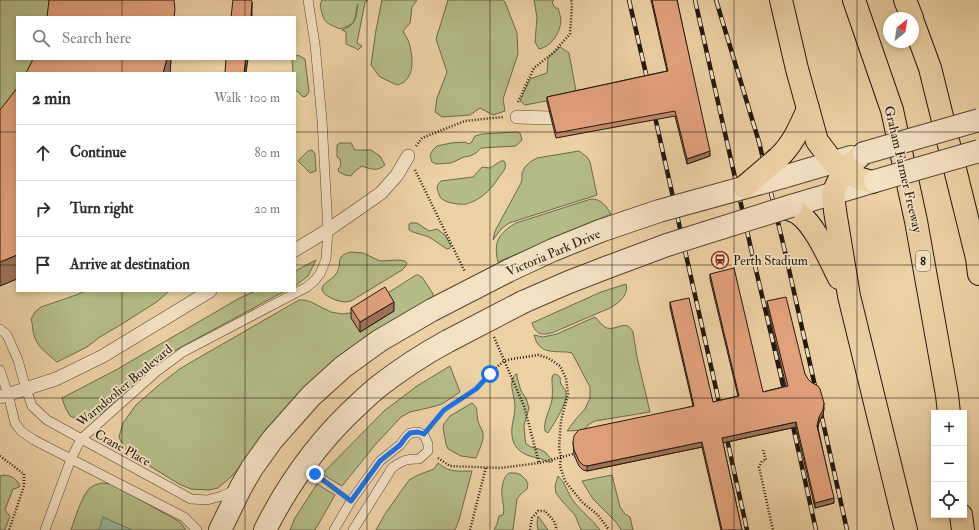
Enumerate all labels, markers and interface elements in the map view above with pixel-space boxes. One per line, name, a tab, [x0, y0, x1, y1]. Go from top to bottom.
north arrow	[883, 12, 919, 48]
search box	[16, 16, 296, 60]
icon: search	[30, 27, 52, 49]
text: Search here	[62, 29, 131, 48]
text: 2 min	[32, 88, 71, 109]
text: Walk · 100 m	[214, 90, 280, 106]
street label: Graham Farmer Freeway	[880, 104, 925, 235]
icon: ahead	[32, 142, 54, 164]
text: Continue	[70, 143, 126, 162]
text: 80 m	[254, 145, 280, 161]
icon: right	[32, 198, 54, 220]
text: Turn right	[70, 199, 133, 218]
text: 20 m	[254, 201, 280, 217]
street label: Victoria Park Drive	[504, 226, 603, 280]
station icon: Perth Stadium	[710, 250, 730, 270]
road number: 8	[916, 251, 930, 271]
place label: Perth Stadium	[733, 253, 808, 269]
icon: arrive	[32, 254, 54, 276]
text: Arrive at destination	[70, 255, 190, 274]
street label: Warndoolier Boulevard	[73, 341, 176, 431]
route start	[481, 365, 499, 383]
map controls	[931, 410, 967, 518]
button: +	[931, 410, 967, 446]
street label: Crane Place	[92, 426, 154, 470]
button: −	[931, 446, 967, 482]
route end	[306, 465, 324, 483]
button: locate	[931, 482, 967, 518]

